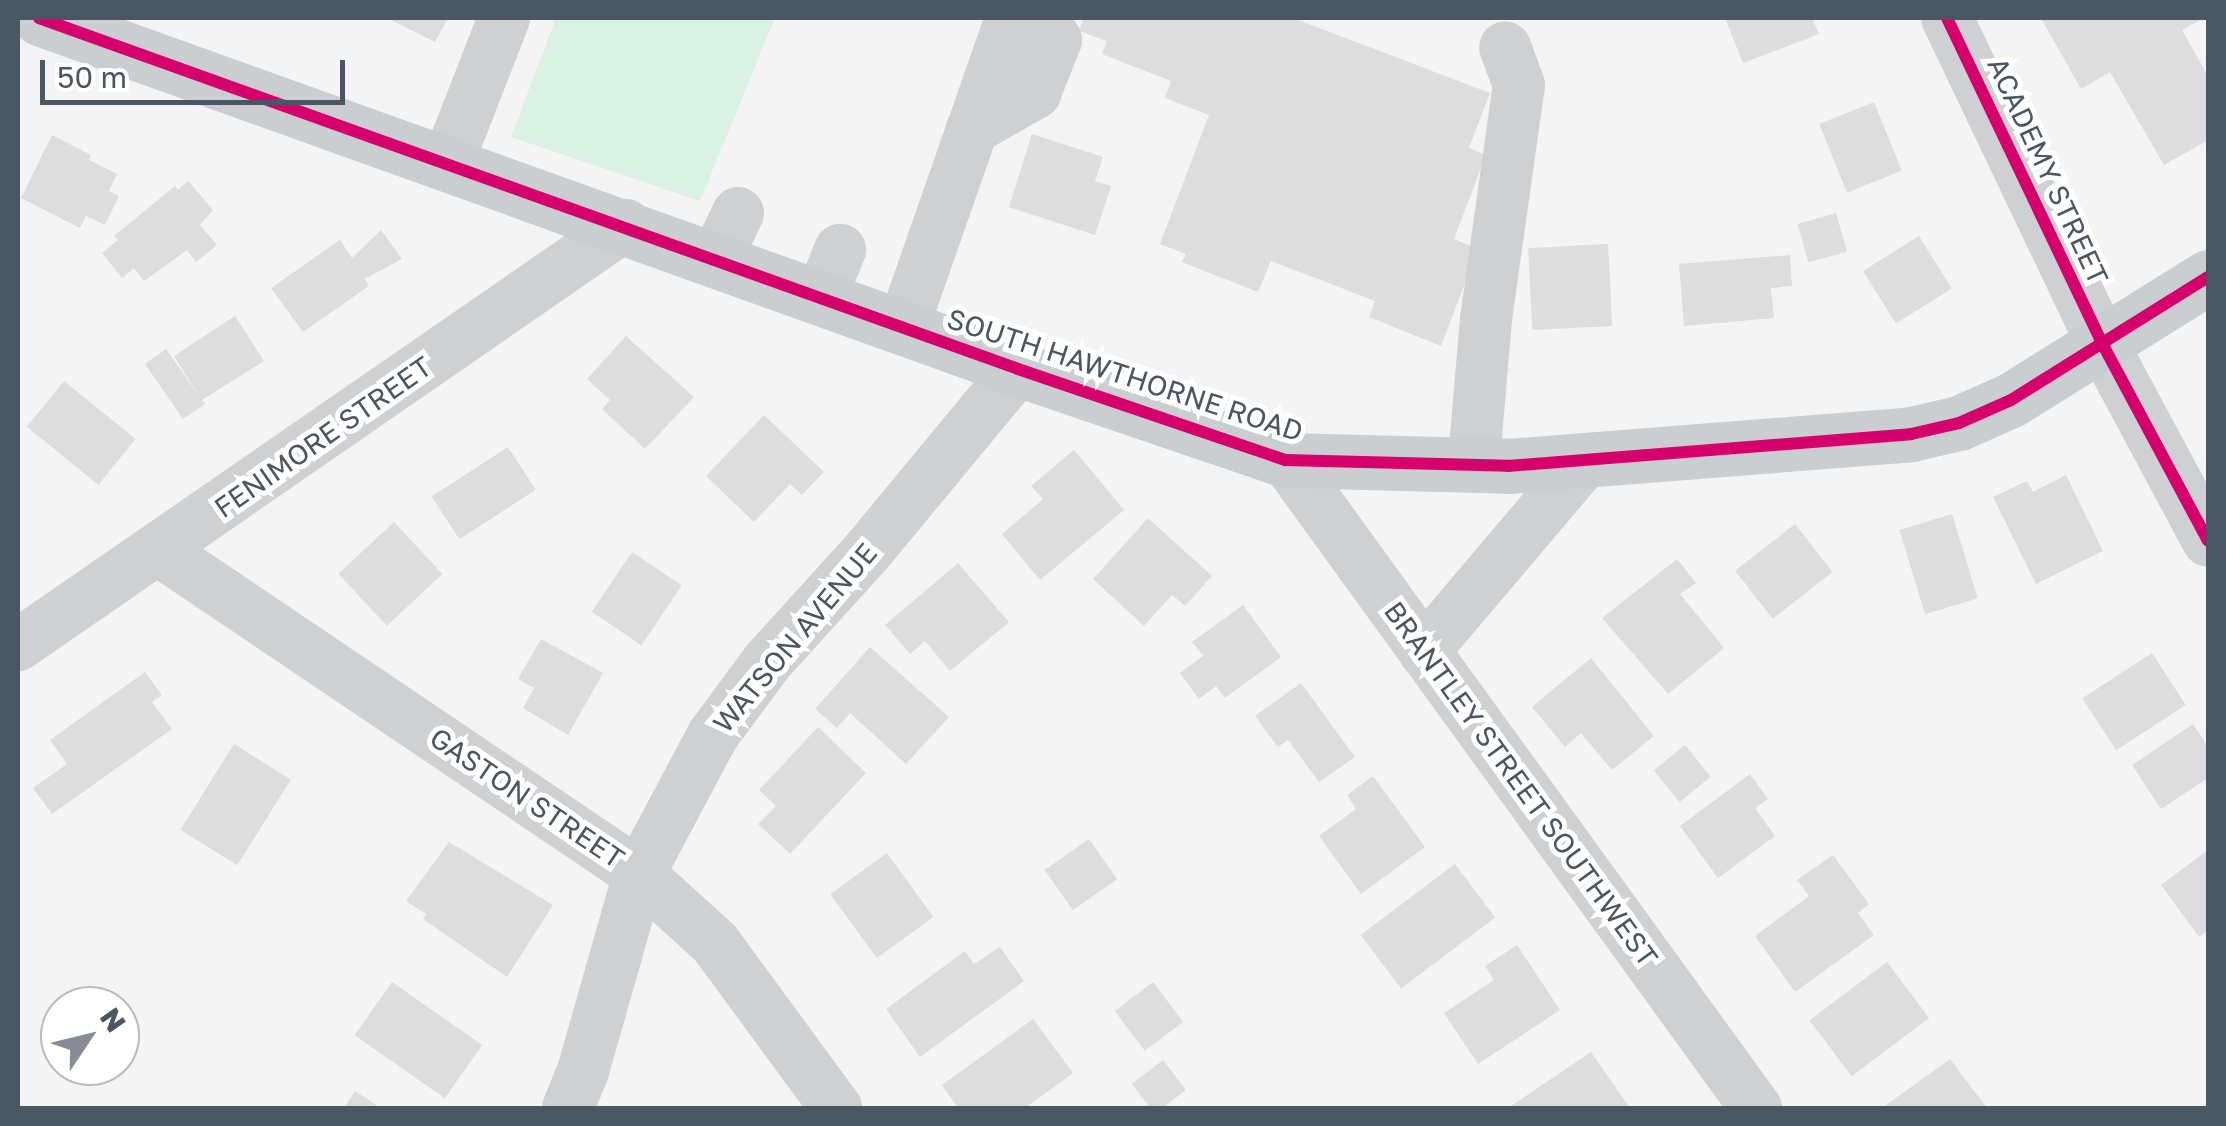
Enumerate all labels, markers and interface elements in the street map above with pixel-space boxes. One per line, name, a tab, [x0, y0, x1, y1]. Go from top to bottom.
scale bar	[45, 40, 350, 102]
street label: ACADEMY STREET	[1981, 52, 2115, 290]
text: 50 m	[57, 59, 127, 95]
street label: SOUTH HAWTHORNE ROAD	[943, 302, 1307, 448]
street label: FENIMORE STREET	[208, 349, 438, 525]
street label: WATSON AVENUE	[706, 537, 884, 739]
street label: BRANTLEY STREET SOUTHWEST	[1377, 595, 1665, 973]
street label: GASTON STREET	[424, 721, 630, 875]
north arrow	[40, 986, 140, 1086]
text: N	[94, 1001, 133, 1038]

